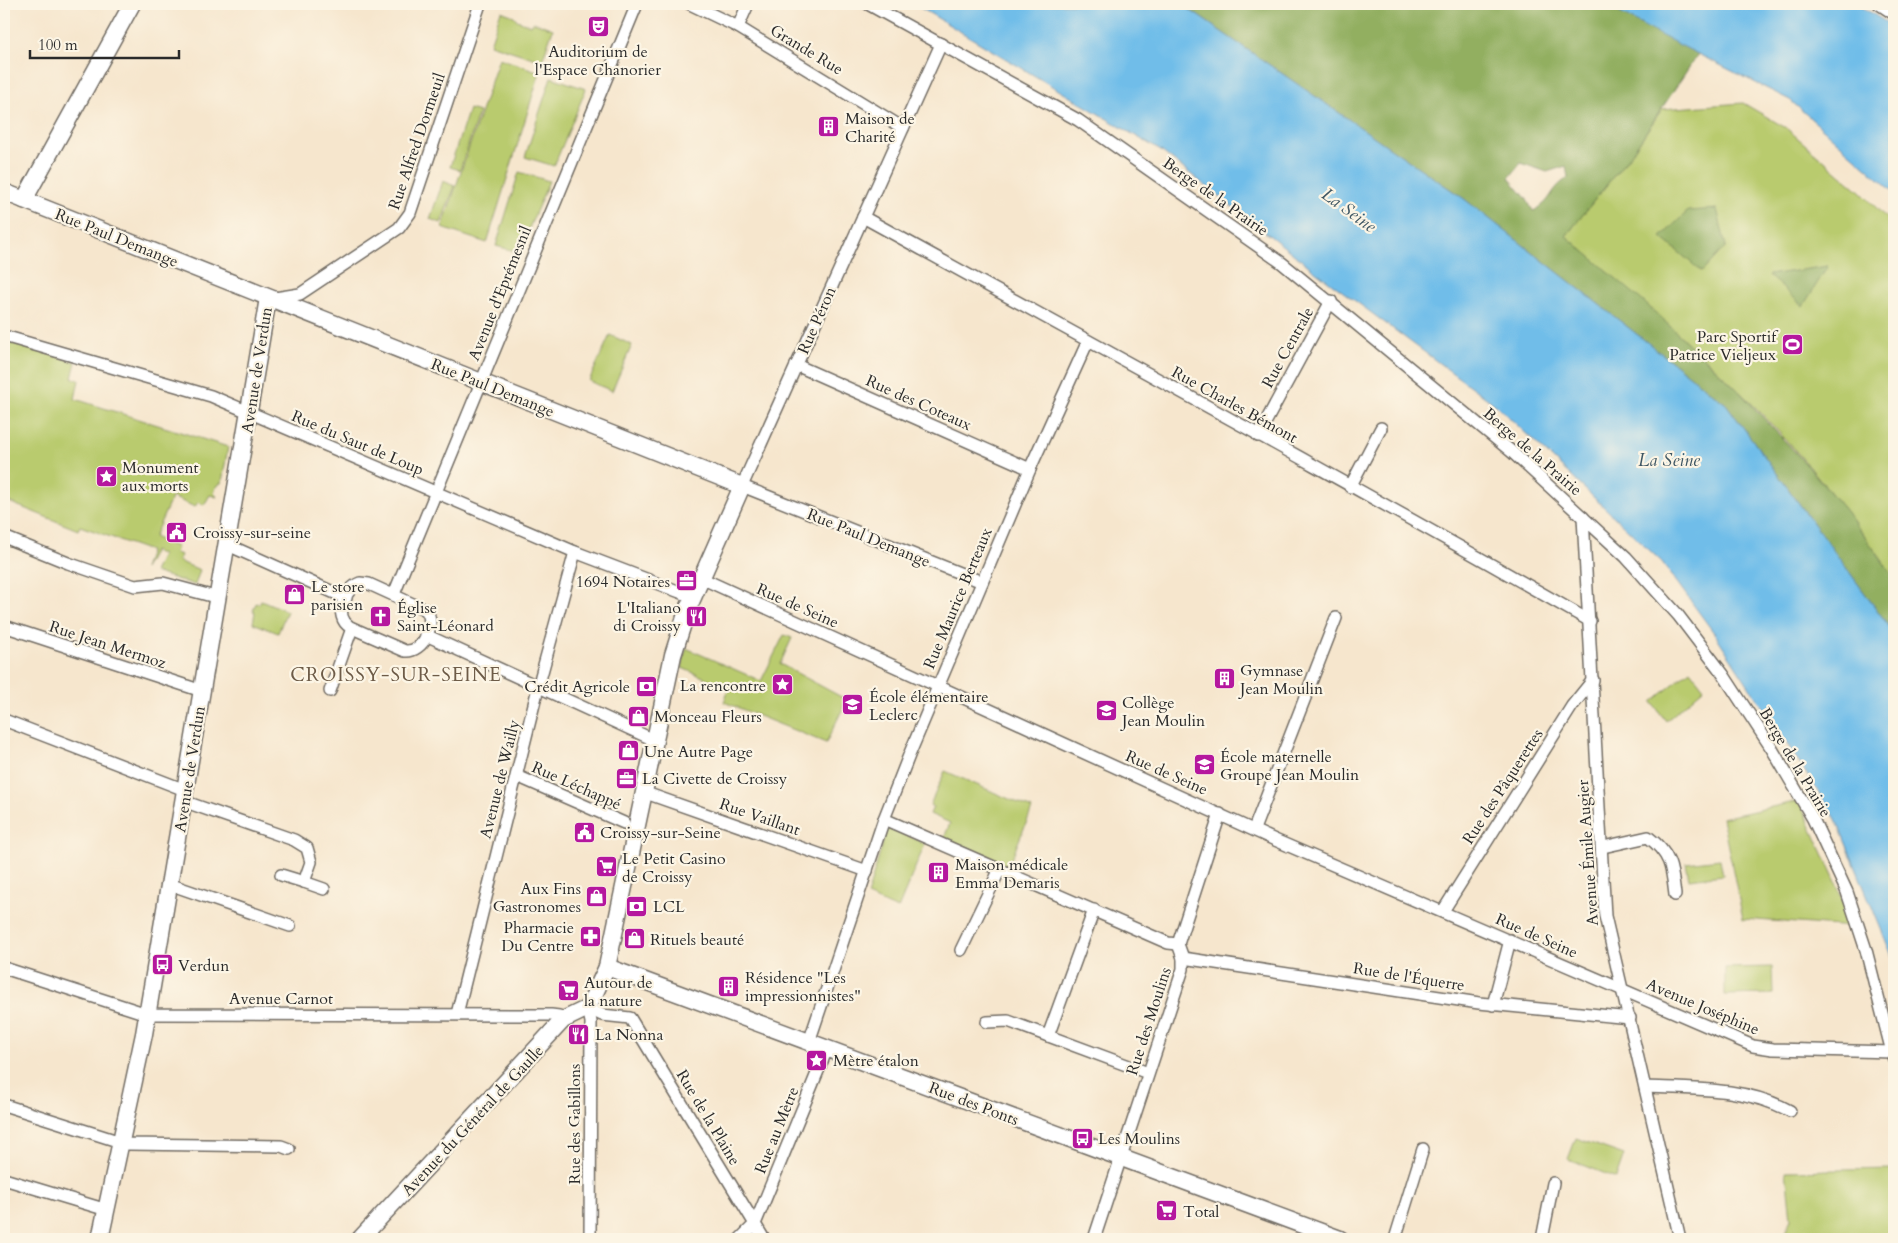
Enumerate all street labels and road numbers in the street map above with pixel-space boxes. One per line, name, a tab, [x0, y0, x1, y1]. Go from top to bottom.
street label: Grande Rue	[766, 19, 847, 80]
street label: Rue Alfred Dormeuil	[383, 70, 451, 213]
street label: Berge de la Prairie	[1158, 152, 1273, 241]
street label: Rue Paul Demange	[52, 203, 181, 273]
street label: Avenue d'Eprémesnil	[463, 223, 537, 364]
street label: Rue Péron	[792, 283, 842, 358]
street label: Rue Centrale	[1257, 303, 1319, 392]
street label: Avenue de Verdun	[236, 305, 278, 435]
street label: Rue Paul Demange	[428, 353, 557, 423]
street label: Rue Charles Bémont	[1168, 361, 1301, 449]
street label: Rue des Coteaux	[862, 370, 975, 436]
street label: Berge de la Prairie	[1478, 403, 1586, 501]
street label: Rue du Saut de Loup	[288, 405, 427, 481]
street label: Rue Paul Demange	[804, 503, 933, 573]
street label: Rue Maurice Berteaux	[918, 524, 998, 672]
street label: Rue de Seine	[753, 578, 842, 634]
street label: Rue Jean Mermoz	[46, 616, 169, 674]
street label: Avenue de Verdun	[169, 704, 211, 834]
street label: Berge de la Prairie	[1754, 704, 1837, 821]
street label: Avenue de Wailly	[475, 717, 526, 841]
street label: Rue des Pâquerettes	[1457, 725, 1548, 849]
street label: Rue de Seine	[1122, 745, 1211, 801]
street label: Rue Léchappé	[528, 756, 625, 815]
street label: Avenue Émile Augier	[1572, 779, 1604, 927]
street label: Rue Vaillant	[716, 793, 803, 841]
street label: Rue de Seine	[1492, 908, 1581, 964]
street label: Rue de l'Équerre	[1351, 957, 1466, 997]
street label: Rue des Moulins	[1121, 964, 1177, 1078]
street label: Avenue Joséphine	[1643, 973, 1763, 1041]
street label: Avenue Carnot	[229, 988, 333, 1010]
street label: Avenue du Général de Gaulle	[397, 1040, 549, 1201]
street label: Rue des Gabillons	[564, 1064, 586, 1184]
street label: Rue de la Plaine	[671, 1066, 745, 1170]
street label: Rue des Ponts	[926, 1077, 1022, 1131]
street label: Rue au Mètre	[750, 1084, 804, 1177]

